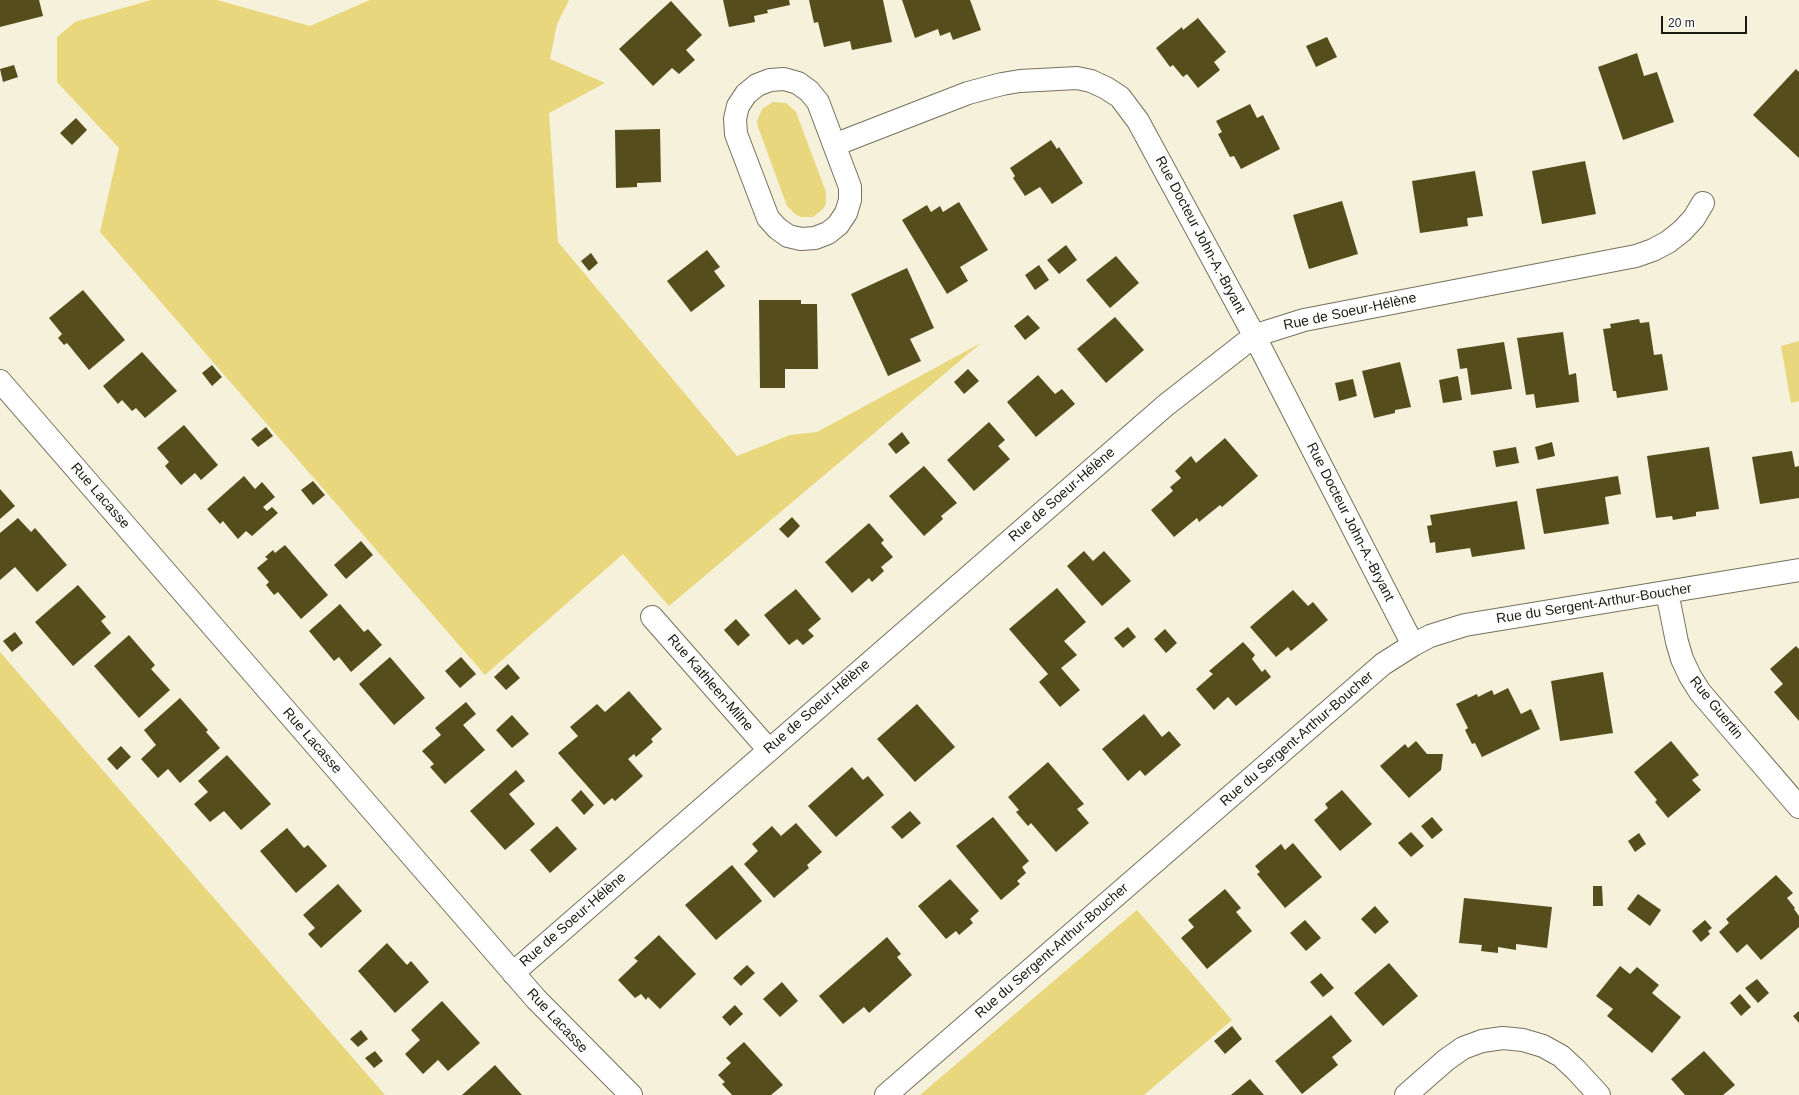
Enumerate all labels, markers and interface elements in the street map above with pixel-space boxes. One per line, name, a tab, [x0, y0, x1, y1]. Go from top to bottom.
scale bar	[1663, 8, 1749, 34]
text: 20 m	[1668, 16, 1695, 30]
street label: Rue Docteur John-A.-Bryant	[1151, 153, 1249, 317]
street label: Rue de Soeur-Hélène	[1282, 290, 1418, 334]
street label: Rue Docteur John-A.-Bryant	[1303, 440, 1397, 604]
street label: Rue de Soeur-Hélène	[1005, 444, 1119, 546]
street label: Rue Lacasse	[67, 460, 133, 532]
street label: Rue du Sergent-Arthur-Boucher	[1495, 580, 1693, 628]
street label: Rue Kathleen-Milne	[663, 631, 757, 735]
street label: Rue de Soeur-Hélène	[760, 656, 874, 758]
street label: Rue du Sergent-Arthur-Boucher	[1217, 668, 1377, 810]
street label: Rue Guertin	[1686, 673, 1746, 743]
street label: Rue Lacasse	[279, 705, 345, 777]
street label: Rue de Soeur-Hélène	[516, 869, 630, 971]
street label: Rue du Sergent-Arthur-Boucher	[972, 880, 1132, 1022]
street label: Rue Lacasse	[523, 985, 591, 1057]

